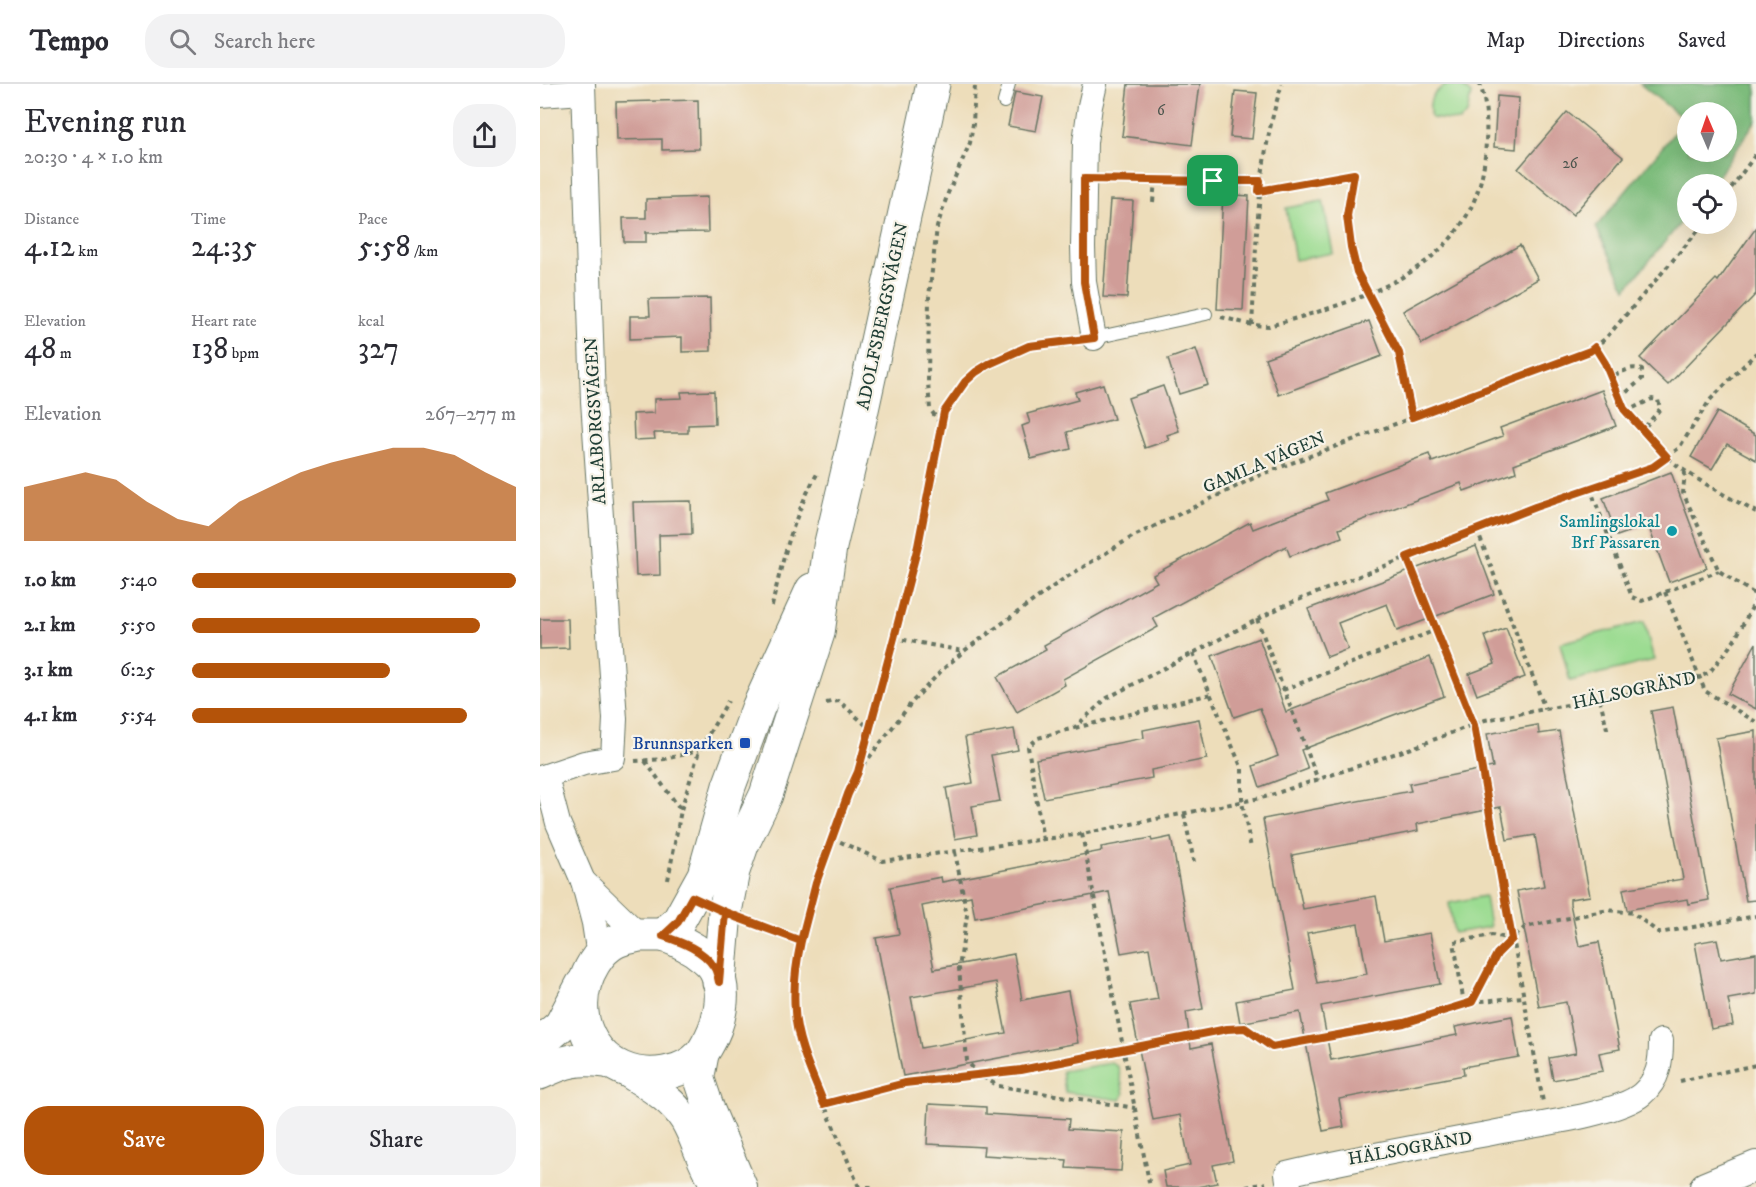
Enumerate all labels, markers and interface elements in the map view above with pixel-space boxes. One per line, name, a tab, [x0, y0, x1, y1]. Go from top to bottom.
search box	[145, 14, 565, 68]
text: Tempo	[30, 24, 109, 59]
icon: search	[166, 25, 199, 58]
text: Search here	[214, 28, 315, 55]
text: Map	[1486, 28, 1525, 54]
text: Directions	[1558, 28, 1645, 54]
text: Saved	[1678, 28, 1726, 54]
house number: 6	[1157, 101, 1166, 120]
text: Evening run	[24, 102, 186, 143]
north arrow	[1677, 102, 1737, 162]
map controls	[1677, 102, 1737, 234]
button: share	[453, 104, 516, 167]
text: 20:30 · 4 × 1.0 km	[24, 145, 163, 170]
house number: 26	[1562, 154, 1579, 173]
pin	[1187, 155, 1238, 206]
icon: arrive	[1196, 164, 1229, 197]
button: locate	[1677, 174, 1737, 234]
text: Distance	[24, 209, 79, 229]
text: Time	[191, 209, 226, 229]
text: Pace	[358, 209, 388, 229]
street label: ADOLFSBERGSVÄGEN	[852, 220, 914, 412]
text: 4.12	[24, 229, 75, 266]
text: 24:35	[191, 229, 257, 266]
text: 5:58	[358, 229, 411, 266]
text: km	[75, 241, 98, 261]
text: /km	[411, 241, 438, 261]
text: Elevation	[24, 311, 86, 331]
text: Heart rate	[191, 311, 257, 331]
text: kcal	[358, 311, 384, 331]
text: 48	[24, 331, 56, 368]
text: 138	[191, 331, 228, 368]
text: 327	[358, 331, 399, 368]
street label: ARLABORGSVÄGEN	[581, 336, 611, 505]
text: m	[56, 343, 72, 363]
text: bpm	[228, 343, 259, 363]
text: Elevation	[24, 402, 101, 427]
text: 267–277 m	[425, 402, 516, 427]
street label: GAMLA VÄGEN	[1200, 427, 1329, 499]
place label: Samlingslokal Brf Passaren	[1559, 511, 1661, 554]
marker: Samlingslokal Brf Passaren	[1665, 524, 1679, 538]
text: 1.0 km	[24, 568, 76, 593]
text: 5:40	[120, 568, 157, 593]
text: 2.1 km	[24, 613, 75, 638]
text: 5:50	[120, 613, 156, 638]
text: 3.1 km	[24, 658, 73, 683]
text: 6:25	[120, 658, 155, 683]
street label: HÄLSOGRÄND	[1570, 667, 1698, 715]
text: 4.1 km	[24, 703, 77, 728]
text: 5:54	[120, 703, 156, 728]
place label: Brunnsparken	[633, 733, 734, 755]
marker: Brunnsparken	[738, 736, 752, 750]
button: Save	[24, 1106, 264, 1175]
button: Share	[276, 1106, 516, 1175]
street label: HÄLSOGRÄND	[1346, 1127, 1474, 1171]

